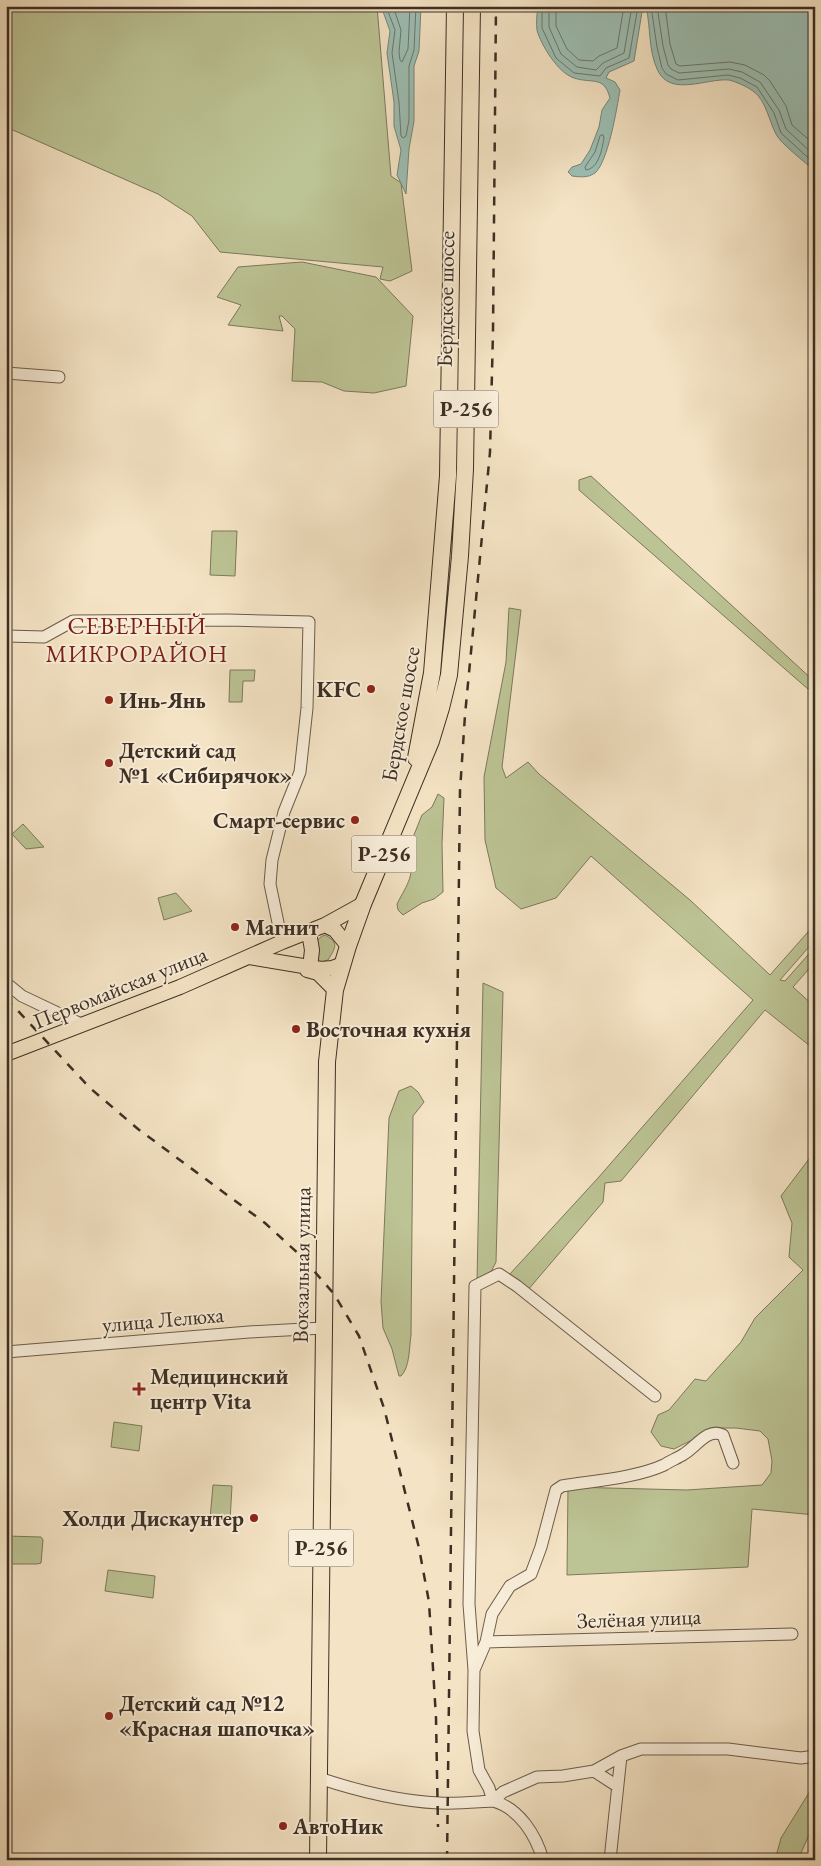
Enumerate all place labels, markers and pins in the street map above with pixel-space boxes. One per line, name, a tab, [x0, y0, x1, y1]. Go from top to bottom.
place label: KFC	[317, 675, 361, 704]
marker: KFC	[365, 683, 377, 695]
place label: Инь-Янь	[119, 686, 206, 715]
marker: Инь-Янь	[103, 694, 115, 706]
place label: Детский сад №1 «Сибирячок»	[119, 736, 292, 790]
marker: Детский сад №1 «Сибирячок»	[103, 757, 115, 769]
place label: Смарт-сервис	[213, 806, 345, 835]
marker: Смарт-сервис	[349, 814, 361, 826]
place label: Магнит	[245, 913, 319, 942]
marker: Магнит	[229, 921, 241, 933]
place label: Восточная кухня	[306, 1015, 471, 1044]
marker: Восточная кухня	[290, 1023, 302, 1035]
place label: Медицинский центр Vita	[150, 1362, 288, 1416]
marker: Медицинский центр Vita	[132, 1382, 146, 1396]
place label: Холди Дискаунтер	[62, 1504, 244, 1533]
marker: Холди Дискаунтер	[248, 1512, 260, 1524]
place label: Детский сад №12 «Красная шапочка»	[119, 1689, 315, 1743]
marker: Детский сад №12 «Красная шапочка»	[103, 1710, 115, 1722]
place label: АвтоНик	[292, 1812, 384, 1841]
marker: АвтоНик	[277, 1820, 289, 1832]

